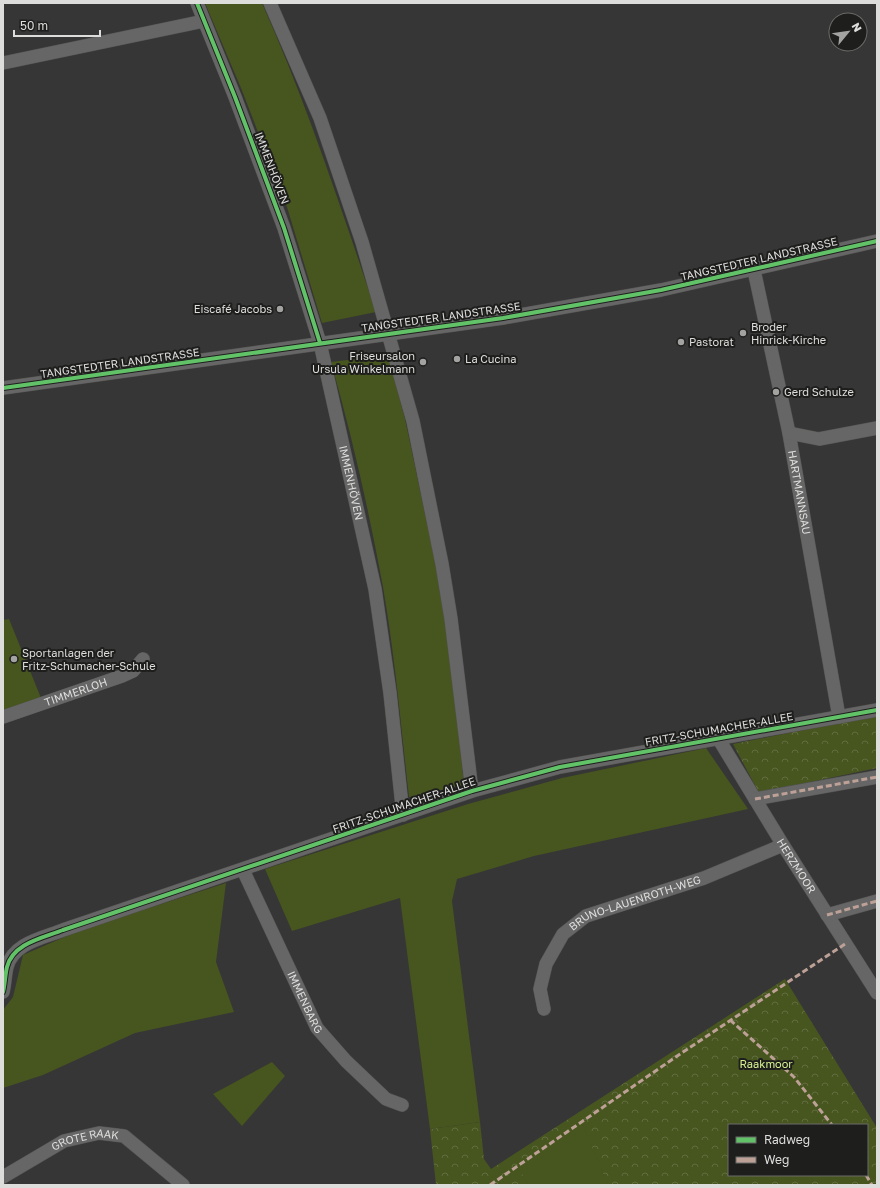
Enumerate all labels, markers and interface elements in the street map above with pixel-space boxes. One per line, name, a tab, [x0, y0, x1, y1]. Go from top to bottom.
scale bar	[14, 12, 100, 38]
north arrow	[828, 12, 868, 52]
text: 50 m	[20, 18, 48, 33]
text: N	[849, 20, 865, 34]
street label: IMMENHÖVEN	[253, 130, 292, 206]
street label: TANGSTEDTER LANDSTRASSE	[679, 234, 839, 283]
street label: TANGSTEDTER LANDSTRASSE	[361, 299, 522, 334]
place label: Eiscafé Jacobs	[194, 302, 272, 315]
marker: Eiscafé Jacobs	[275, 304, 285, 314]
place label: Broder Hinrick-Kirche	[751, 320, 826, 346]
marker: Broder Hinrick-Kirche	[738, 328, 748, 338]
place label: Pastorat	[689, 335, 734, 348]
marker: Pastorat	[676, 337, 686, 347]
street label: TANGSTEDTER LANDSTRASSE	[40, 345, 201, 380]
place label: Friseursalon Ursula Winkelmann	[312, 349, 415, 375]
place label: La Cucina	[465, 352, 516, 365]
marker: La Cucina	[452, 354, 462, 364]
marker: Friseursalon Ursula Winkelmann	[418, 357, 428, 367]
place label: Gerd Schulze	[784, 385, 854, 398]
marker: Gerd Schulze	[771, 387, 781, 397]
street label: IMMENHÖVEN	[337, 444, 366, 521]
street label: HARTMANNSAU	[786, 449, 814, 536]
place label: Sportanlagen der Fritz-Schumacher-Schule	[22, 646, 156, 672]
marker: Sportanlagen der Fritz-Schumacher-Schule	[9, 654, 19, 664]
street label: TIMMERLOH	[42, 675, 109, 708]
street label: FRITZ-SCHUMACHER-ALLEE	[644, 709, 794, 748]
street label: FRITZ-SCHUMACHER-ALLEE	[331, 774, 477, 835]
street label: HERZMOOR	[775, 836, 819, 896]
street label: BRUNO-LAUENROTH-WEG	[566, 872, 703, 933]
street label: IMMENBARG	[285, 969, 326, 1036]
park label: Raakmoor	[739, 1057, 793, 1070]
legend	[728, 1124, 868, 1176]
street label: GROTE RAAK	[49, 1126, 120, 1153]
text: Radweg	[764, 1132, 810, 1147]
text: Weg	[764, 1152, 789, 1167]

